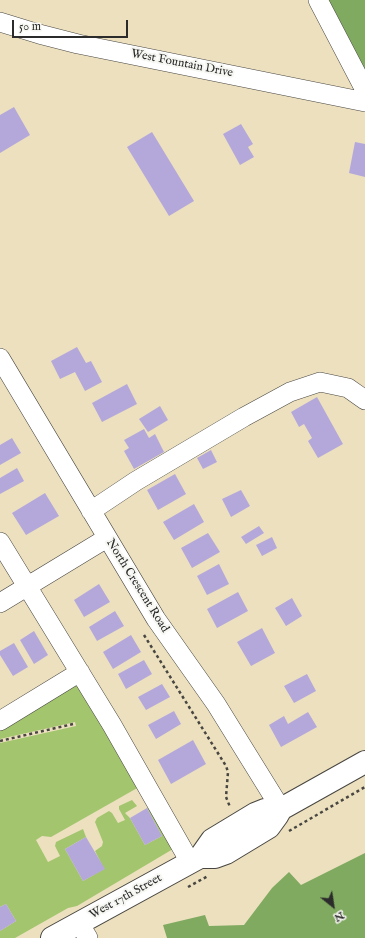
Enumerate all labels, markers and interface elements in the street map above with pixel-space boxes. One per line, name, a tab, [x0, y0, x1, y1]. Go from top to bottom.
scale bar	[14, 12, 130, 38]
text: 50 m	[19, 19, 41, 34]
street label: West Fountain Drive	[130, 47, 234, 81]
street label: North Crescent Road	[102, 537, 172, 635]
street label: West 17th Street	[87, 871, 165, 923]
north arrow	[313, 886, 353, 926]
text: N	[331, 908, 347, 925]

